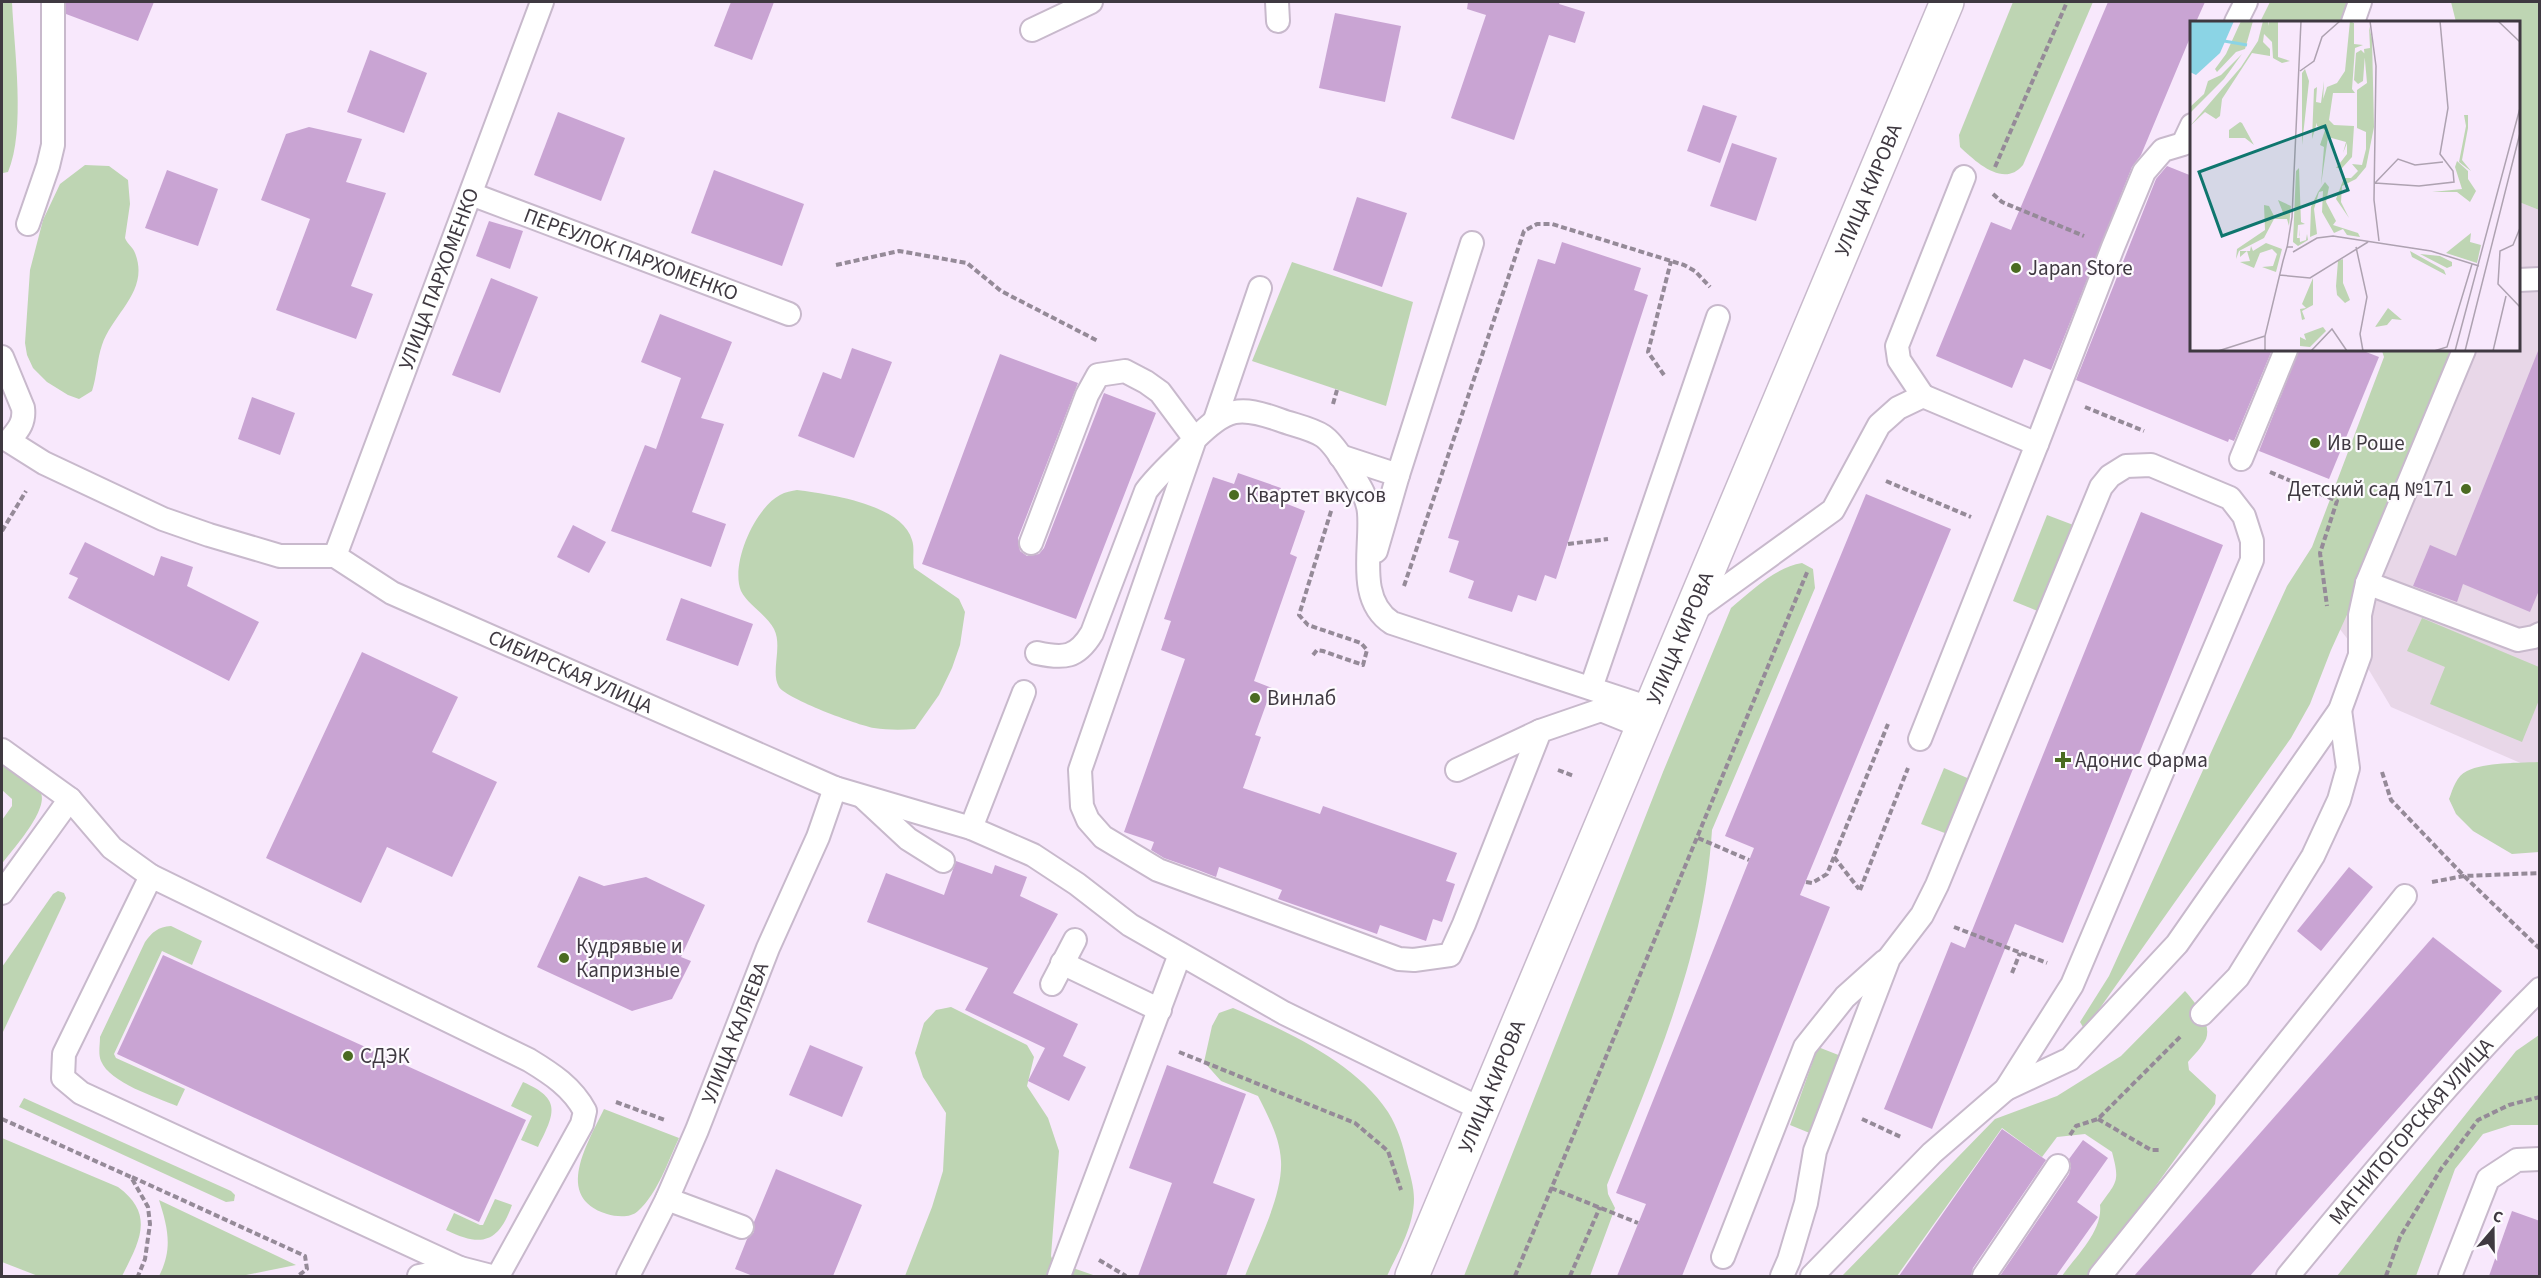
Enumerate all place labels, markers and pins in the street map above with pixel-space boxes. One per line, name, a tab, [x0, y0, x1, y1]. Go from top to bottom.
place label: Japan Store	[2028, 253, 2133, 283]
marker: Japan Store	[2009, 261, 2023, 275]
place label: Ив Роше	[2327, 428, 2405, 458]
marker: Ив Роше	[2308, 436, 2322, 450]
place label: Детский сад №171	[2288, 474, 2454, 504]
place label: Квартет вкусов	[1246, 480, 1386, 510]
marker: Детский сад №171	[2459, 482, 2473, 496]
marker: Квартет вкусов	[1227, 488, 1241, 502]
place label: Винлаб	[1267, 683, 1336, 713]
marker: Винлаб	[1248, 691, 1262, 705]
place label: Адонис Фарма	[2075, 745, 2208, 775]
marker: Адонис Фарма	[2056, 753, 2070, 767]
place label: Кудрявые и Капризные	[576, 931, 683, 985]
marker: Кудрявые и Капризные	[557, 951, 571, 965]
place label: СДЭК	[360, 1041, 410, 1071]
marker: СДЭК	[341, 1049, 355, 1063]

